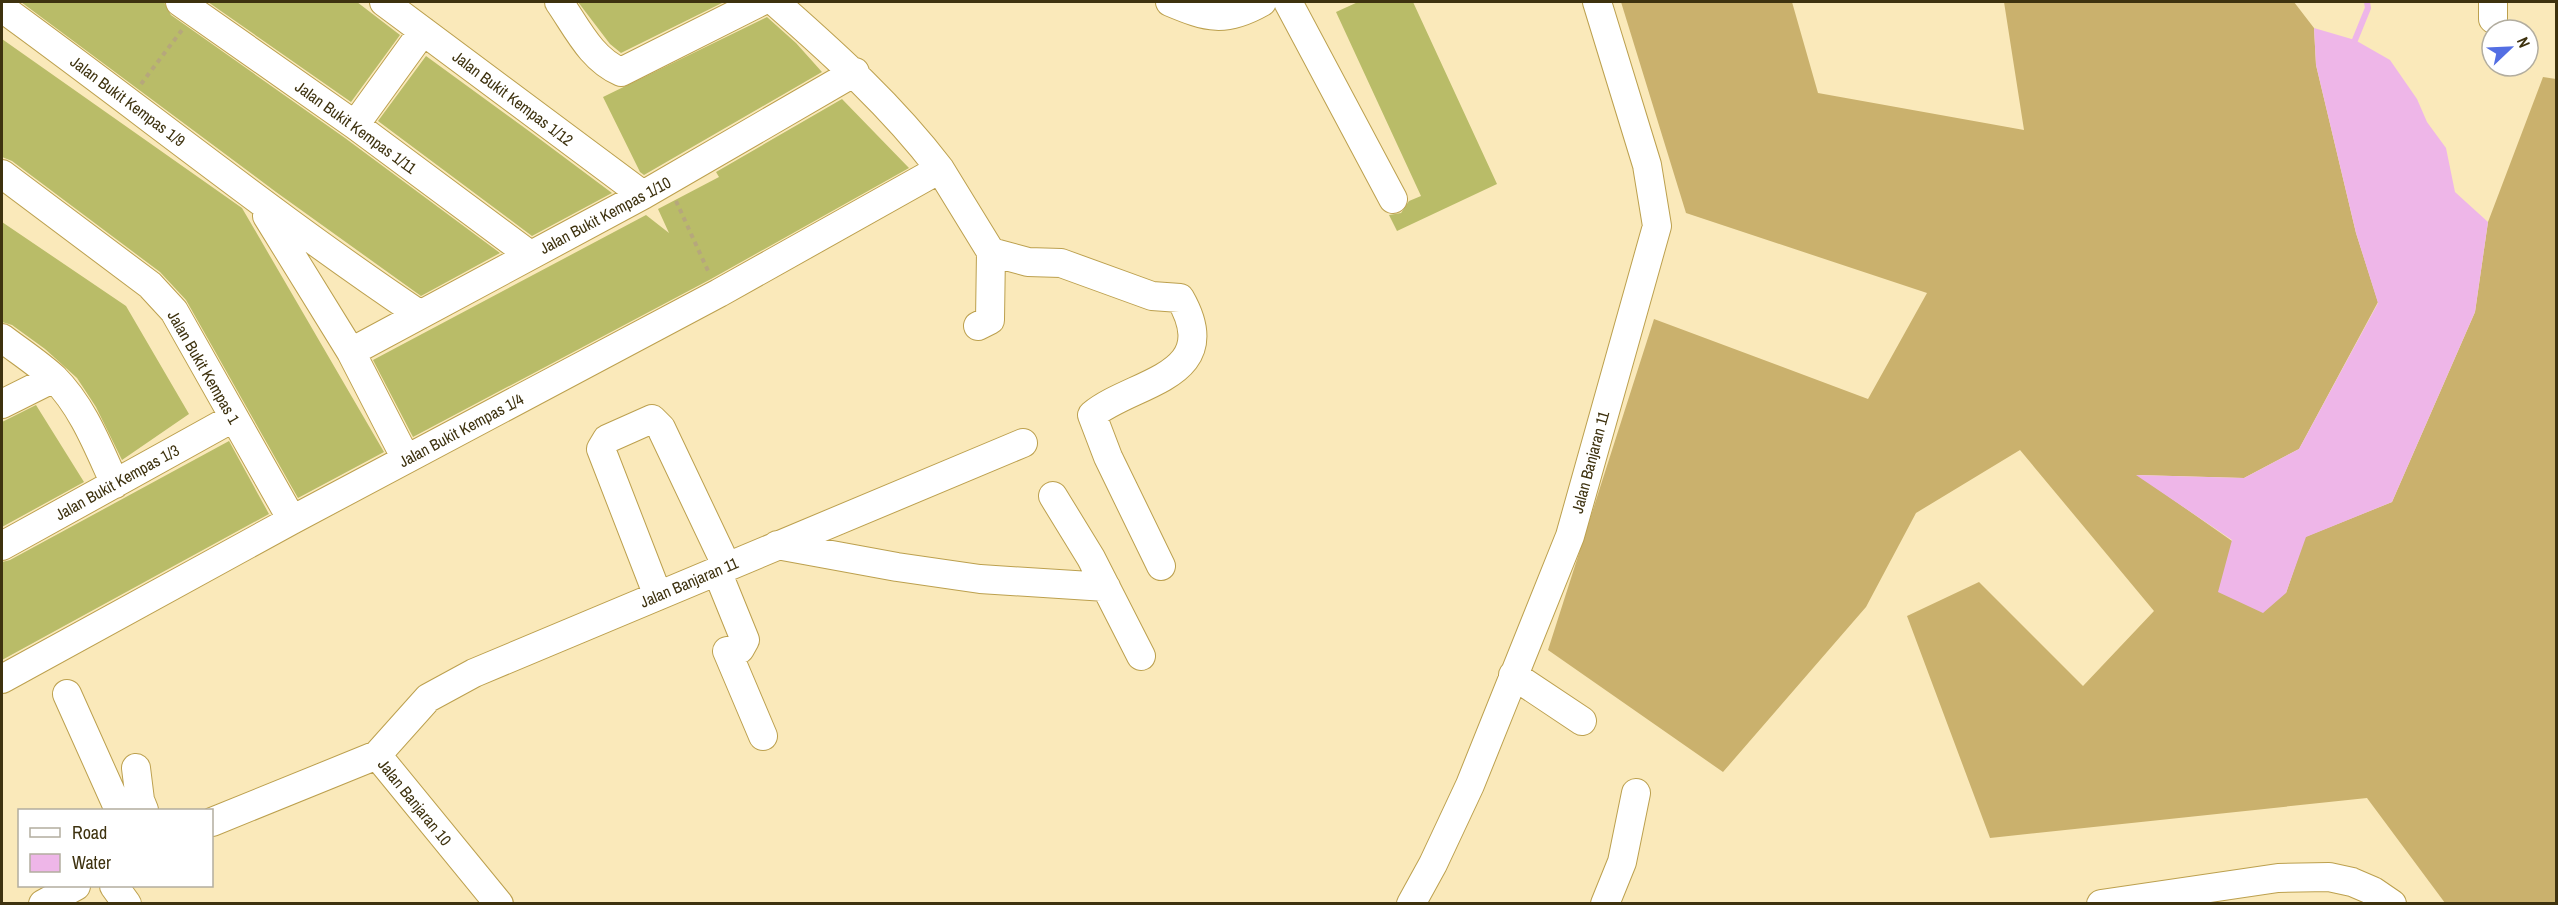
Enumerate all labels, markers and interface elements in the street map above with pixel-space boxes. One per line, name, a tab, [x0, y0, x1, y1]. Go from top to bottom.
north arrow	[2480, 18, 2540, 78]
text: N	[2512, 33, 2536, 51]
street label: Jalan Bukit Kempas 1/12	[448, 45, 578, 151]
street label: Jalan Bukit Kempas 1/9	[66, 51, 190, 151]
street label: Jalan Bukit Kempas 1/11	[291, 76, 422, 179]
street label: Jalan Bukit Kempas 1/10	[535, 171, 675, 259]
street label: Jalan Bukit Kempas 1	[163, 306, 246, 428]
street label: Jalan Bukit Kempas 1/4	[395, 388, 527, 472]
street label: Jalan Banjaran 11	[1566, 408, 1614, 515]
street label: Jalan Bukit Kempas 1/3	[51, 439, 183, 525]
street label: Jalan Banjaran 11	[636, 551, 742, 613]
street label: Jalan Banjaran 10	[373, 754, 457, 850]
legend	[18, 809, 213, 887]
text: Road	[72, 820, 107, 845]
text: Water	[72, 850, 111, 875]

